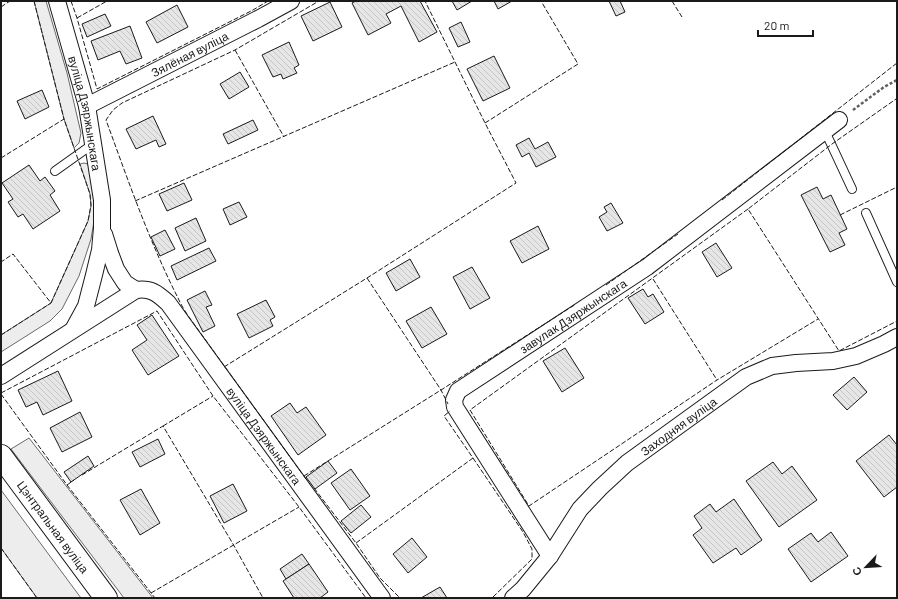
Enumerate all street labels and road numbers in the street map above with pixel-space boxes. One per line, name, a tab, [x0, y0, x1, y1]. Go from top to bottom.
street label: Зялёная вуліца	[149, 28, 231, 79]
street label: вуліца Дзяржынскага	[66, 54, 104, 172]
street label: завулак Дзяржынскага	[517, 275, 629, 356]
street label: вуліца Дзяржынскага	[224, 384, 304, 487]
street label: Заходняя вуліца	[638, 394, 719, 458]
street label: Цэнтральная вуліца	[14, 478, 92, 576]

